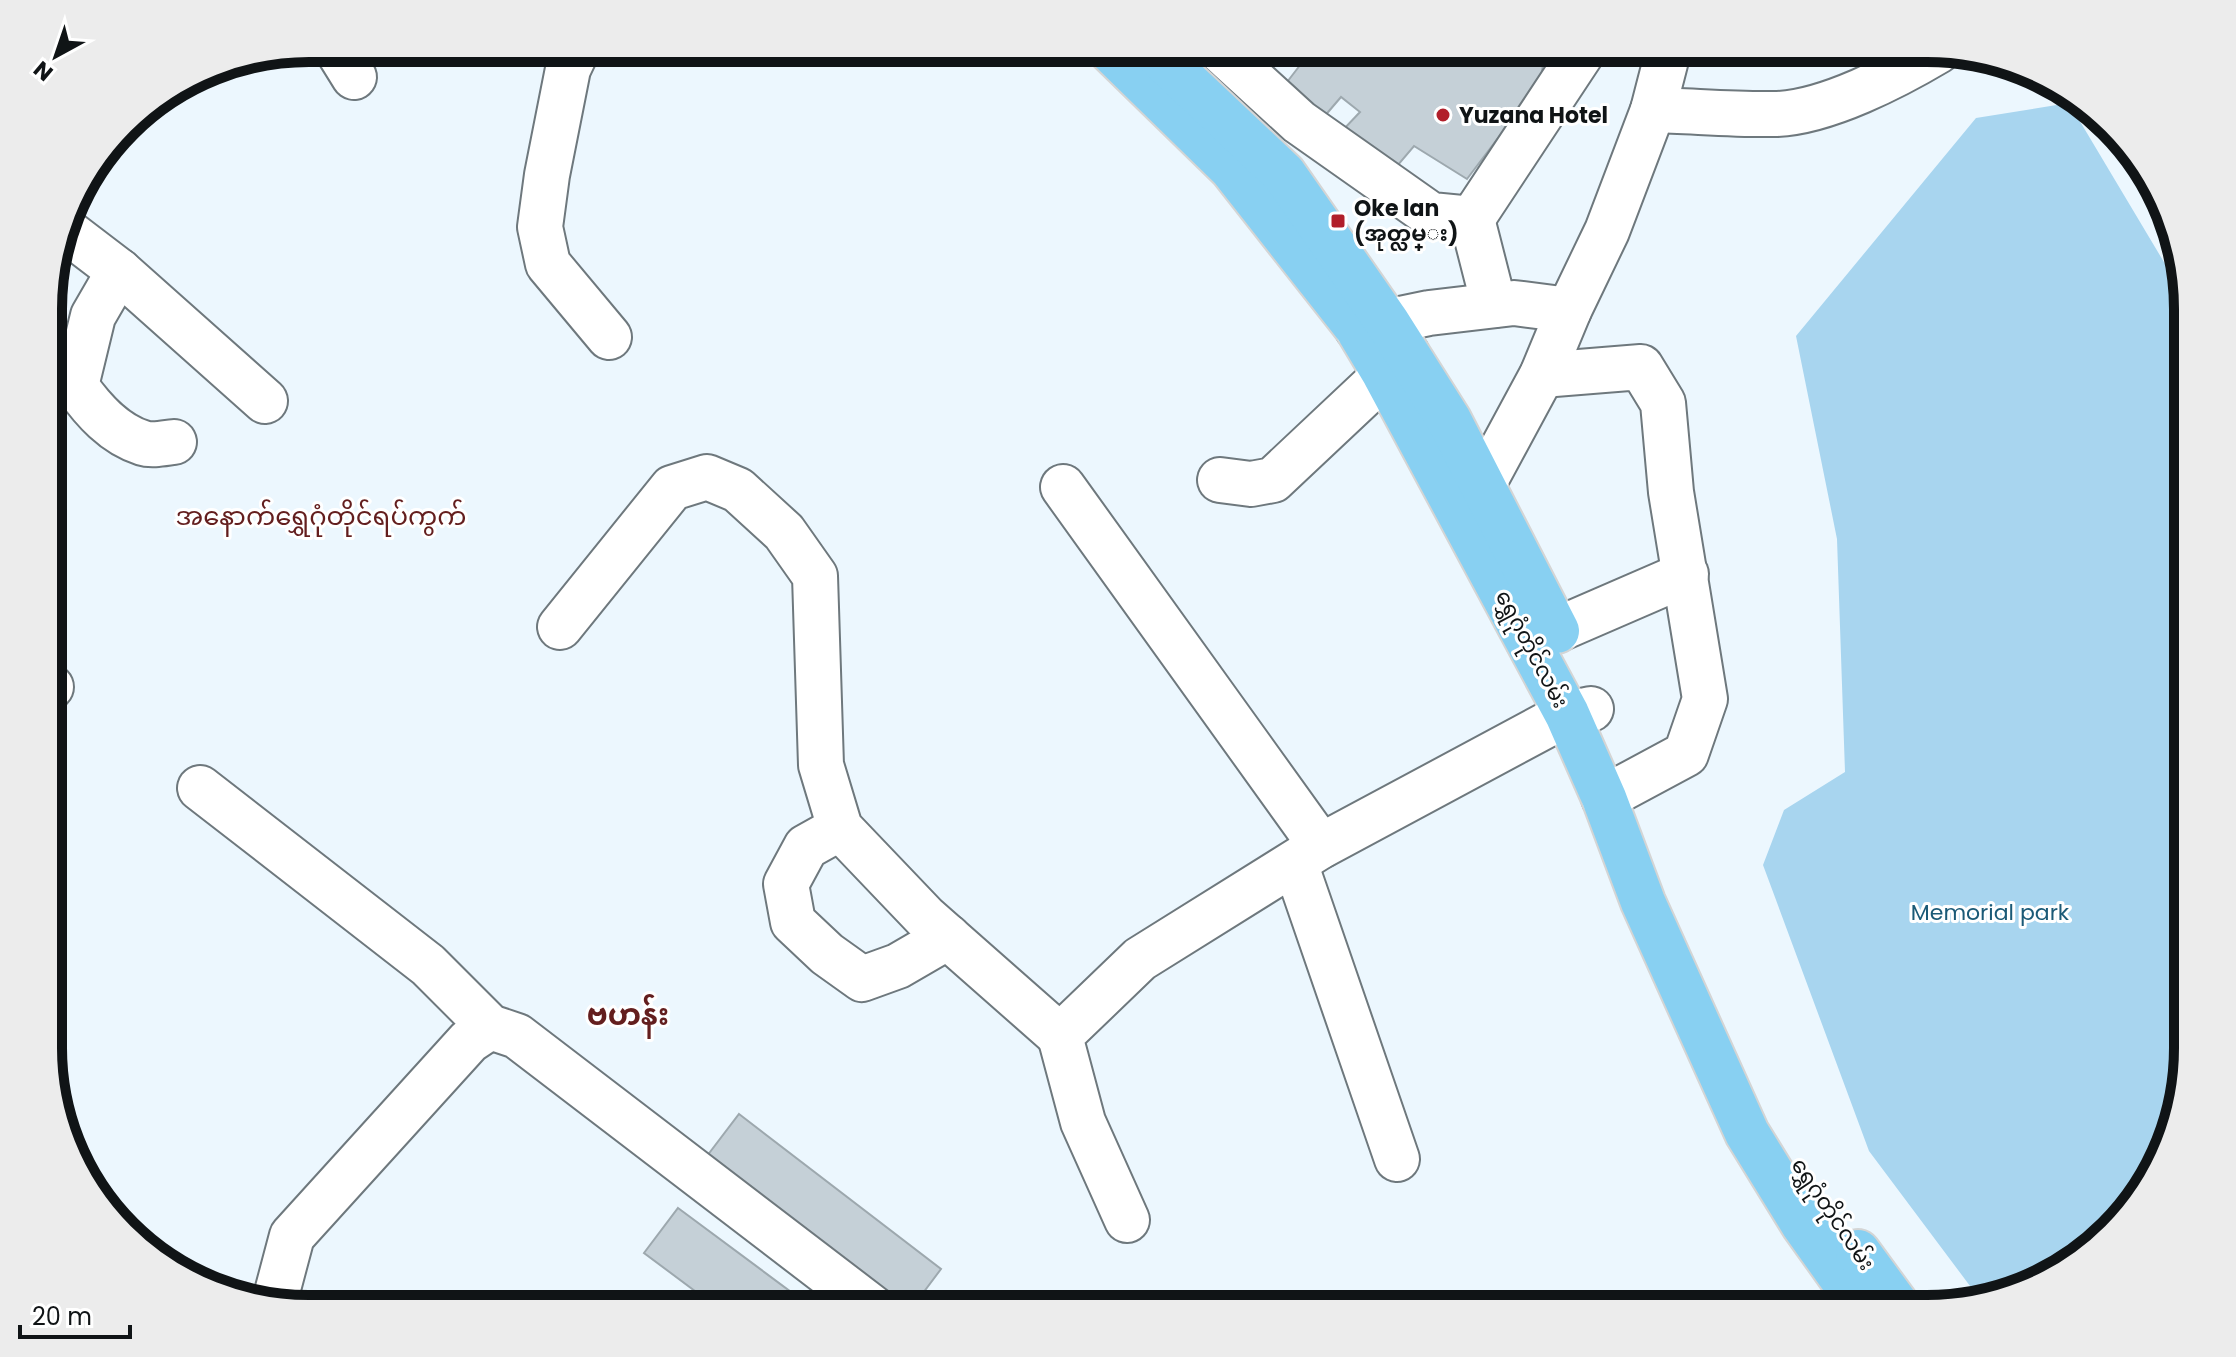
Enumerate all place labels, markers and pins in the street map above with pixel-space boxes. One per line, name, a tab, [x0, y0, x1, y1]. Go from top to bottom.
place label: Yuzana Hotel	[1459, 100, 1608, 131]
marker: Yuzana Hotel	[1434, 106, 1452, 124]
place label: Oke lan (အုတ္လမ္း)	[1354, 193, 1459, 251]
marker: Oke lan (အုတ္လမ္း)	[1329, 212, 1347, 230]

